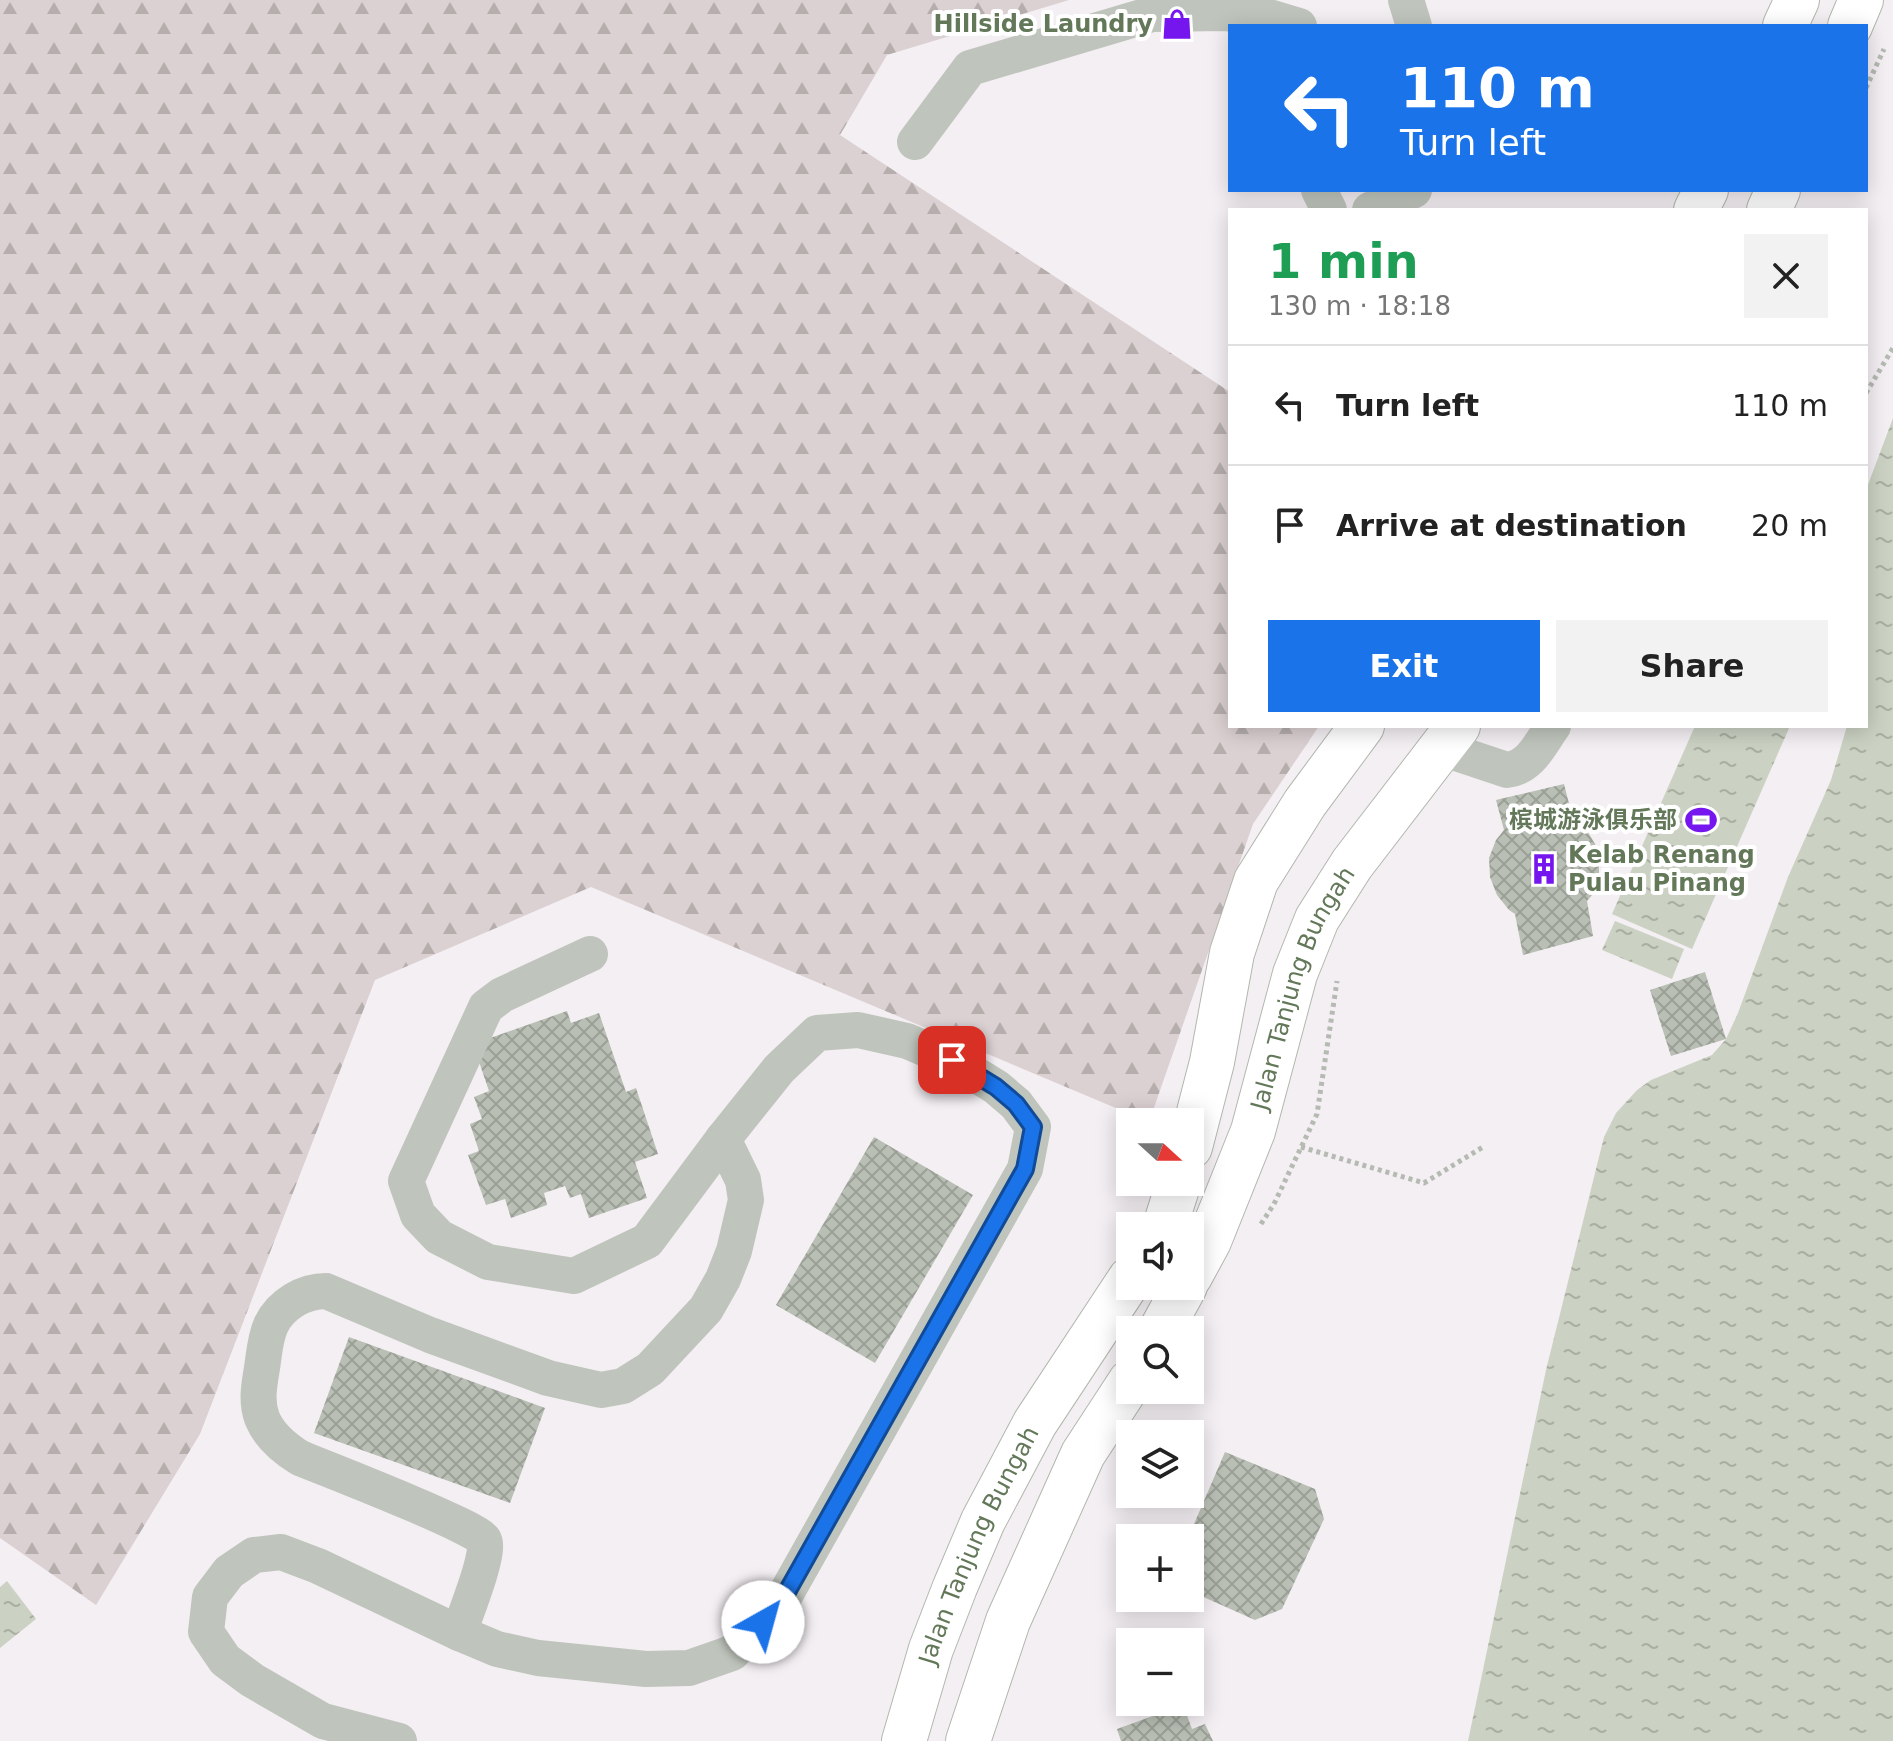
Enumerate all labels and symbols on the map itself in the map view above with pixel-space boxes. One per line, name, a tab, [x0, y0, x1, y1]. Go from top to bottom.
shop icon: Hillside Laundry	[1160, 7, 1194, 41]
place label: Hillside Laundry	[934, 10, 1153, 38]
sports icon: 槟城游泳俱乐部	[1684, 803, 1718, 837]
place label: 槟城游泳俱乐部	[1509, 806, 1677, 834]
place label: Kelab Renang Pulau Pinang	[1568, 841, 1755, 897]
building icon: Kelab Renang Pulau Pinang	[1527, 852, 1561, 886]
street label: Jalan Tanjung Bungah	[1245, 861, 1361, 1115]
pin	[918, 1026, 986, 1094]
north arrow	[1116, 1108, 1204, 1196]
street label: Jalan Tanjung Bungah	[913, 1421, 1045, 1669]
position arrow	[721, 1580, 805, 1664]

